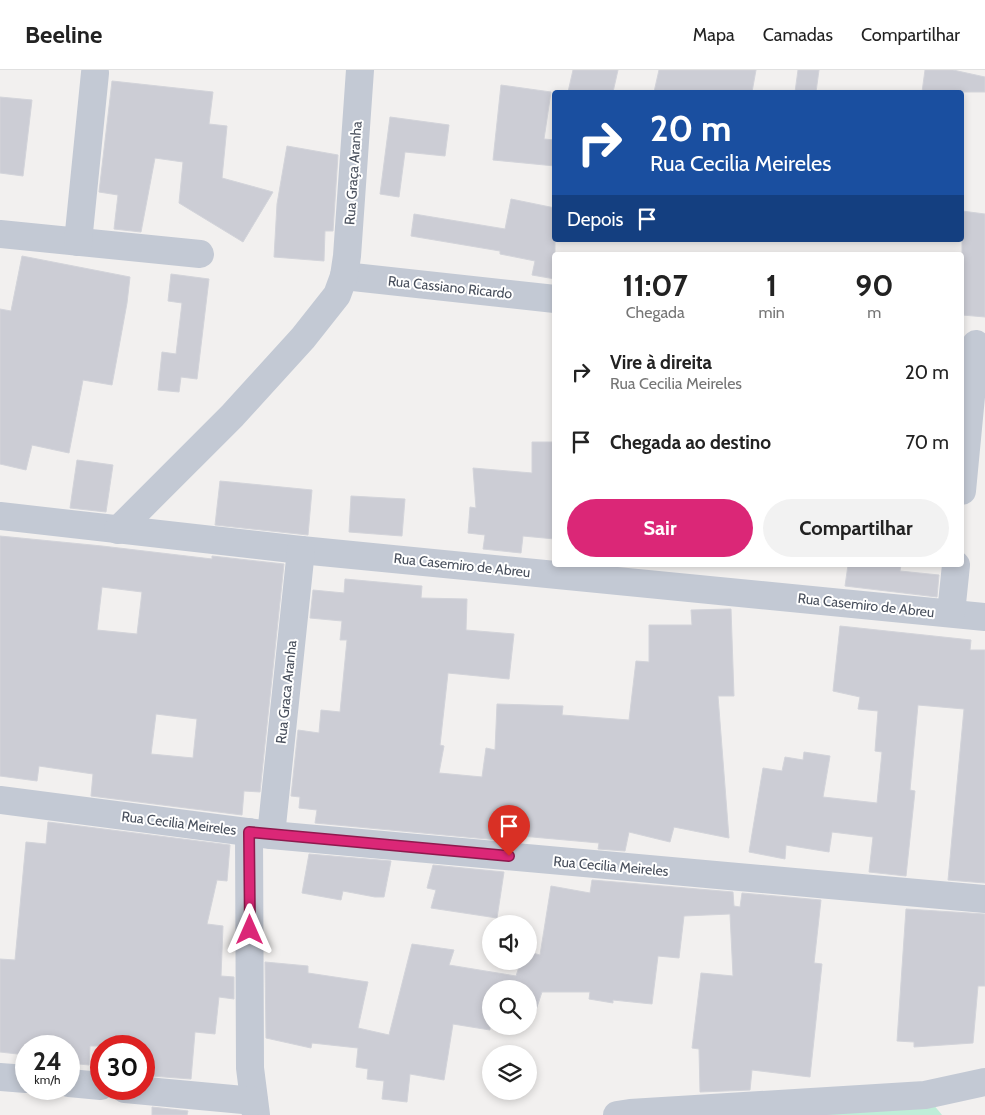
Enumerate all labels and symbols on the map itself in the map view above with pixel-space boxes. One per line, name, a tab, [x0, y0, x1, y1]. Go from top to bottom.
street label: Rua Graça Aranha	[340, 120, 366, 225]
street label: Rua Cassiano Ricardo	[387, 272, 513, 303]
street label: Rua Casemiro de Abreu	[393, 549, 531, 581]
street label: Rua Casemiro de Abreu	[797, 589, 935, 621]
street label: Rua Graca Aranha	[272, 639, 300, 745]
pin	[488, 805, 530, 856]
street label: Rua Cecilia Meireles	[121, 807, 238, 839]
street label: Rua Cecilia Meireles	[553, 852, 670, 880]
position arrow	[223, 903, 275, 955]
speed limit sign: 30	[90, 1035, 155, 1100]

